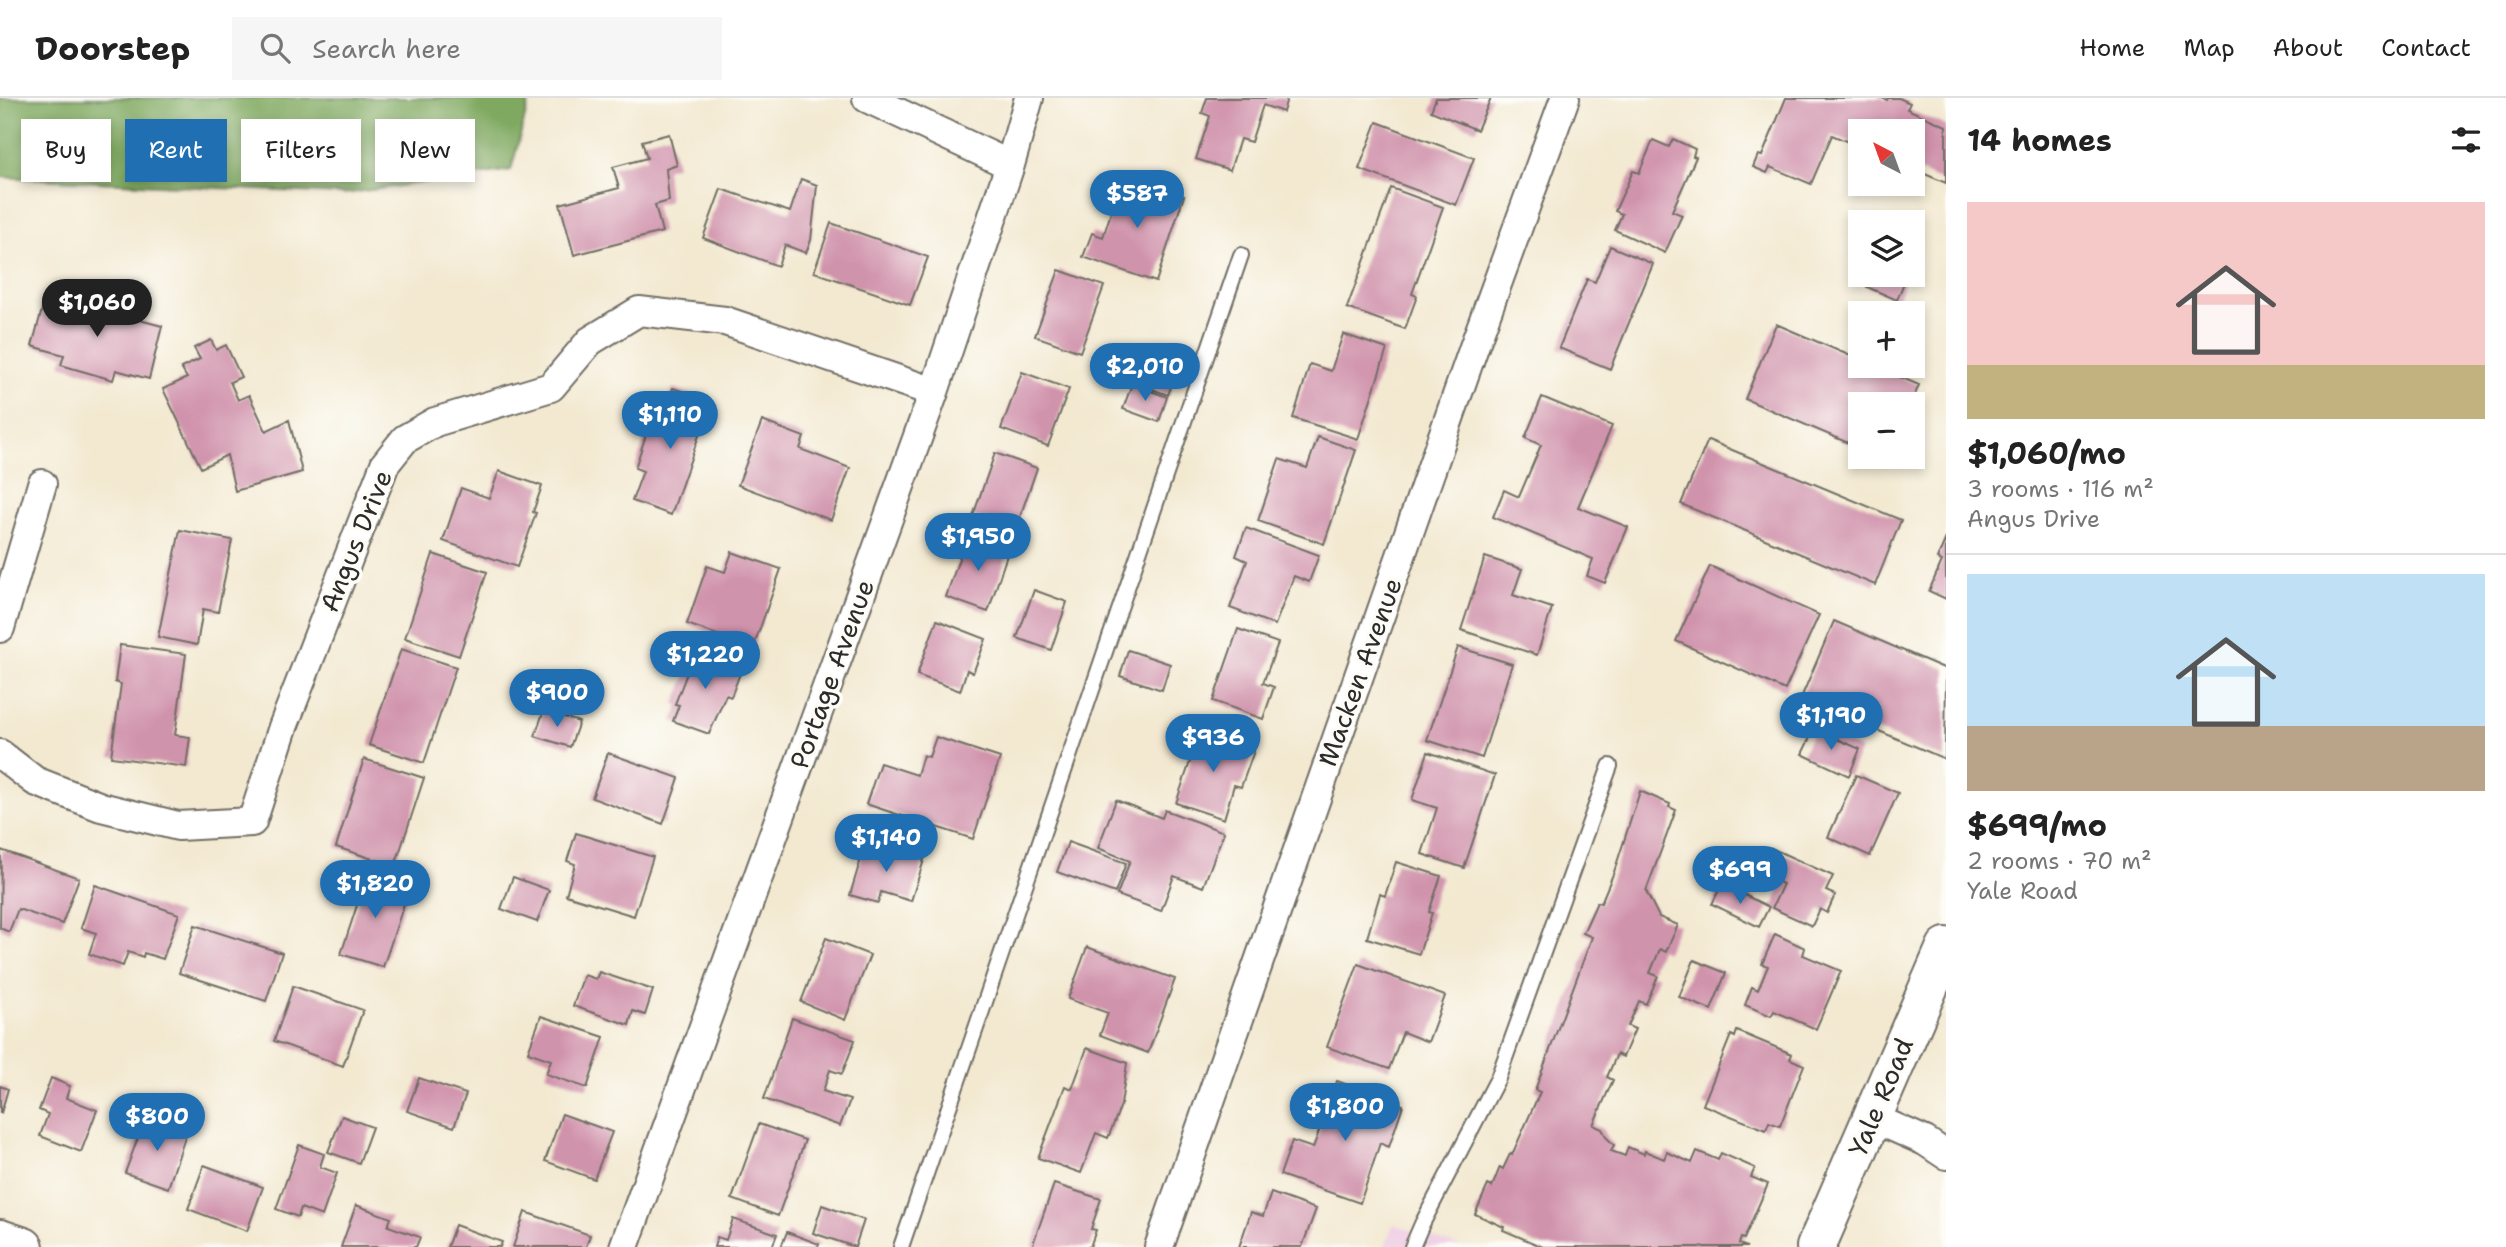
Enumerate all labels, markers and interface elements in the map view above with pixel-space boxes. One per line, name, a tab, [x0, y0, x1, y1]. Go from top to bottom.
search box	[232, 17, 722, 80]
text: Doorstep	[35, 26, 190, 71]
icon: search	[256, 29, 294, 67]
text: Search here	[312, 31, 461, 66]
text: Home	[2079, 32, 2145, 64]
text: Map	[2183, 32, 2235, 64]
text: About	[2273, 32, 2343, 64]
text: Contact	[2381, 32, 2471, 64]
chip: Buy	[21, 119, 111, 182]
chip: Rent	[125, 119, 227, 182]
chip: Filters	[241, 119, 361, 182]
chip: New	[375, 119, 475, 182]
north arrow	[1848, 119, 1925, 196]
map controls	[1848, 119, 1925, 469]
text: 14 homes	[1967, 120, 2112, 161]
icon: filters	[2447, 121, 2485, 159]
pin: $587	[1096, 170, 1178, 230]
text: $587	[1106, 178, 1168, 208]
button: layers	[1848, 210, 1925, 287]
icon: home	[2163, 247, 2289, 373]
pin: $1,060	[40, 280, 154, 339]
text: $1,060	[58, 287, 136, 317]
button: +	[1848, 301, 1925, 378]
pin: $2,010	[1088, 344, 1202, 403]
text: $2,010	[1106, 351, 1184, 381]
pin: $1,110	[613, 392, 727, 451]
button: −	[1848, 392, 1925, 469]
text: $1,110	[638, 399, 702, 429]
text: $1,060/mo	[1967, 433, 2126, 474]
street label: Angus Drive	[311, 465, 400, 617]
text: 3 rooms · 116 m²	[1967, 474, 2154, 504]
text: Angus Drive	[1967, 504, 2100, 534]
pin: $1,950	[921, 514, 1035, 573]
text: $1,950	[941, 521, 1015, 551]
street label: Macken Avenue	[1309, 573, 1410, 771]
street label: Portage Avenue	[781, 574, 882, 773]
icon: home	[2163, 619, 2289, 745]
pin: $1,220	[648, 632, 762, 691]
text: $1,220	[666, 639, 744, 669]
pin: $900	[516, 670, 598, 729]
text: $900	[525, 677, 589, 707]
pin: $1,190	[1774, 692, 1888, 752]
text: $1,190	[1796, 700, 1866, 730]
pin: $936	[1172, 714, 1254, 774]
text: $936	[1181, 722, 1245, 752]
text: $699/mo	[1967, 805, 2107, 846]
pin: $1,140	[829, 814, 943, 874]
text: $1,140	[851, 822, 921, 852]
pin: $699	[1699, 846, 1781, 906]
text: 2 rooms · 70 m²	[1967, 846, 2152, 876]
text: $699	[1709, 854, 1771, 884]
pin: $1,820	[318, 860, 432, 920]
text: $1,820	[336, 868, 414, 898]
text: Yale Road	[1967, 876, 2078, 906]
street label: Yale Road	[1840, 1032, 1921, 1161]
pin: $1,800	[1288, 1084, 1402, 1143]
text: $1,800	[1306, 1091, 1384, 1121]
pin: $800	[116, 1094, 198, 1153]
text: $800	[125, 1101, 189, 1131]

